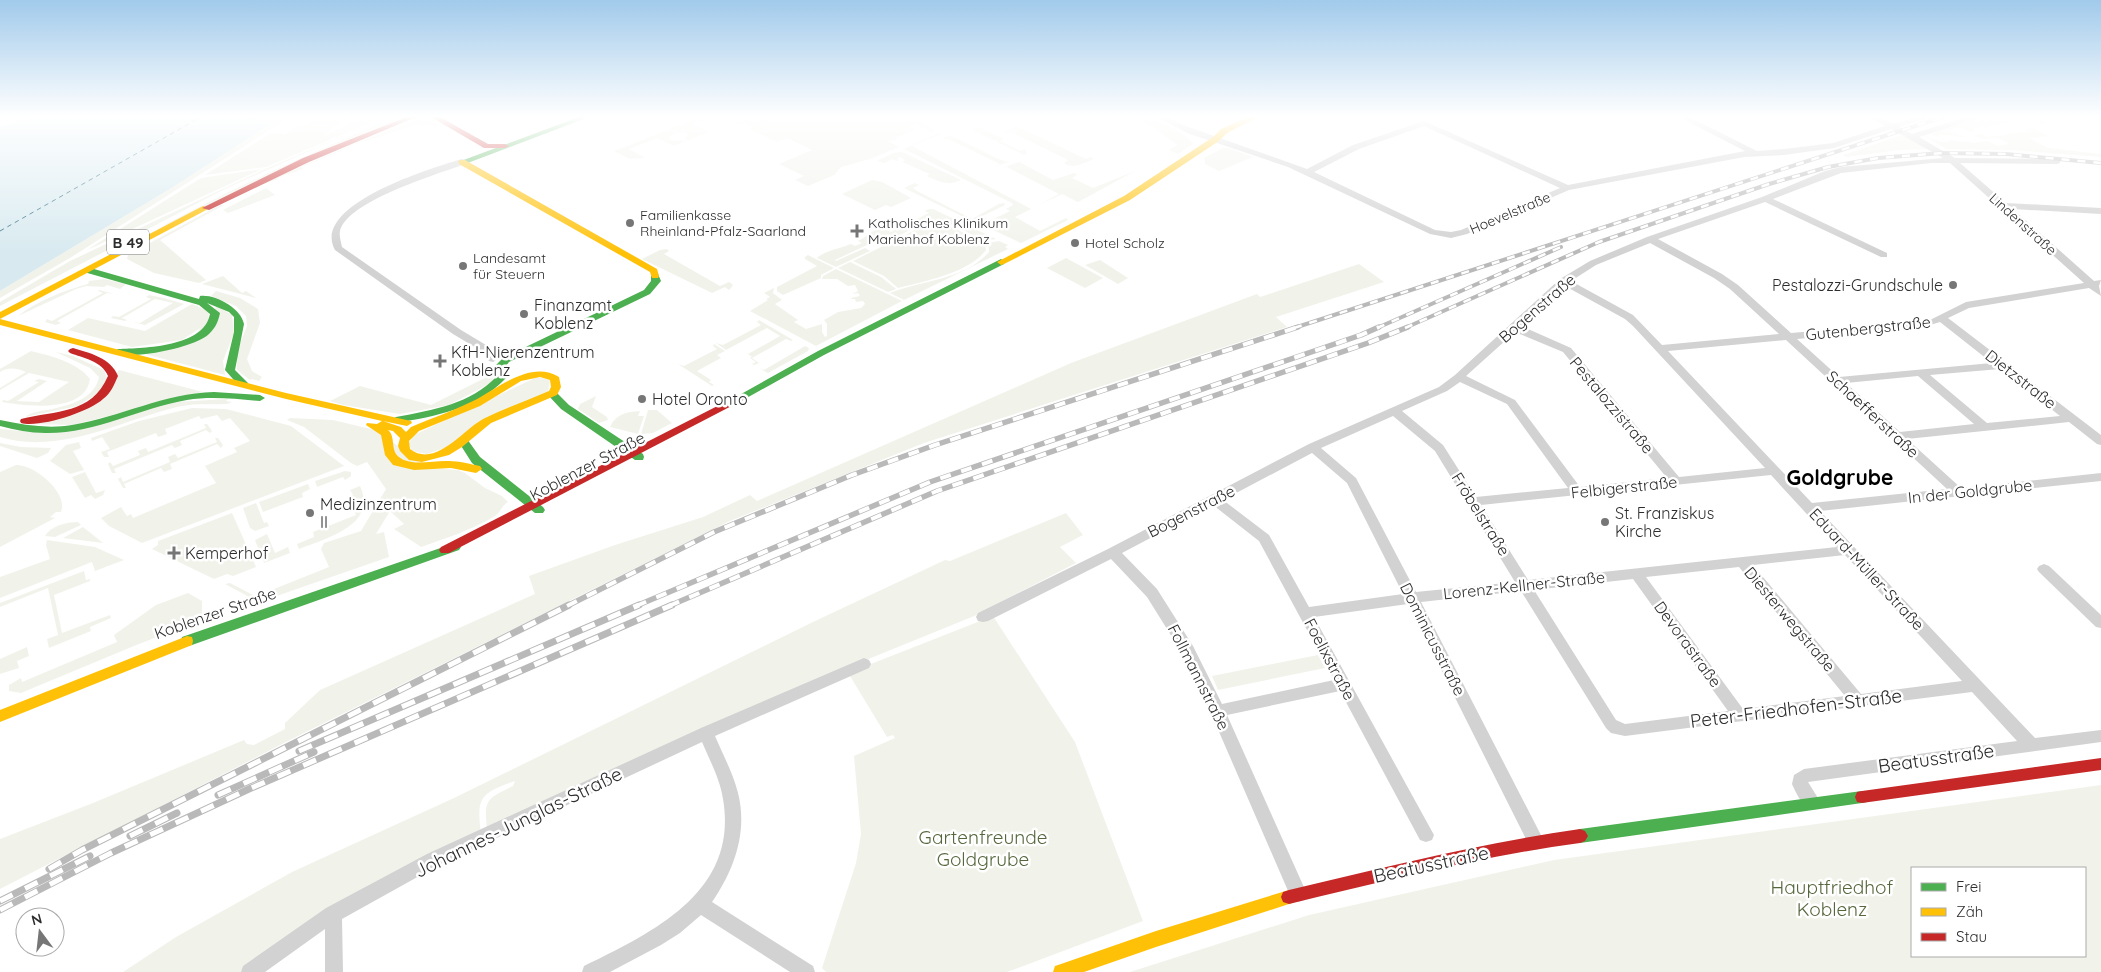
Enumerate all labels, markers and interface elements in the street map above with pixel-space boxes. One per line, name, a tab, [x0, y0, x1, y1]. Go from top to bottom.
street label: Hoevelstraße	[1467, 188, 1553, 238]
street label: Lindenstraße	[1986, 189, 2060, 259]
place label: Familienkasse Rheinland-Pfalz-Saarland	[640, 206, 806, 240]
place label: Katholisches Klinikum Marienhof Koblenz	[868, 214, 1008, 248]
marker: Familienkasse Rheinland-Pfalz-Saarland	[624, 217, 636, 229]
marker: Katholisches Klinikum Marienhof Koblenz	[850, 224, 864, 238]
road number: B 49	[107, 230, 149, 254]
place label: Hotel Scholz	[1085, 234, 1165, 252]
marker: Hotel Scholz	[1069, 237, 1081, 249]
place label: Landesamt für Steuern	[473, 249, 546, 283]
marker: Landesamt für Steuern	[457, 260, 469, 272]
street label: Bogenstraße	[1494, 269, 1580, 347]
place label: Pestalozzi-Grundschule	[1772, 275, 1943, 295]
marker: Pestalozzi-Grundschule	[1947, 279, 1959, 291]
place label: Finanzamt Koblenz	[534, 295, 612, 333]
marker: Finanzamt Koblenz	[518, 308, 530, 320]
street label: Gutenbergstraße	[1804, 311, 1932, 345]
place label: KfH-Nierenzentrum Koblenz	[451, 342, 595, 380]
street label: Dietzstraße	[1982, 345, 2060, 413]
street label: Pestalozzistraße	[1566, 353, 1658, 457]
marker: KfH-Nierenzentrum Koblenz	[433, 354, 447, 368]
street label: Schaefferstraße	[1823, 366, 1923, 462]
place label: Hotel Oronto	[652, 389, 748, 409]
marker: Hotel Oronto	[636, 393, 648, 405]
street label: Koblenzer Straße	[526, 427, 648, 505]
district label: Goldgrube	[1787, 464, 1893, 490]
street label: Fröbelstraße	[1447, 469, 1515, 559]
street label: Felbigerstraße	[1570, 471, 1678, 503]
street label: In der Goldgrube	[1907, 475, 2033, 507]
street label: Bogenstraße	[1144, 480, 1238, 542]
place label: Medizinzentrum II	[320, 494, 437, 532]
place label: St. Franziskus Kirche	[1615, 503, 1714, 541]
street label: Eduard-Müller-Straße	[1805, 504, 1929, 634]
marker: Medizinzentrum II	[304, 507, 316, 519]
marker: St. Franziskus Kirche	[1599, 516, 1611, 528]
place label: Kemperhof	[185, 543, 269, 563]
marker: Kemperhof	[167, 546, 181, 560]
street label: Diesterwegstraße	[1740, 562, 1840, 676]
street label: Lorenz-Kellner-Straße	[1442, 567, 1606, 603]
street label: Dominicusstraße	[1396, 579, 1470, 699]
street label: Koblenzer Straße	[151, 583, 279, 643]
street label: Devorastraße	[1650, 597, 1726, 691]
street label: Foelixstraße	[1300, 615, 1360, 703]
street label: Follmannstraße	[1164, 621, 1234, 733]
street label: Peter-Friedhofen-Straße	[1689, 683, 1903, 733]
street label: Beatusstraße	[1876, 738, 1996, 778]
street label: Johannes-Junglas-Straße	[410, 761, 626, 883]
park label: Gartenfreunde Goldgrube	[919, 825, 1047, 871]
street label: Beatusstraße	[1371, 840, 1491, 888]
legend	[1911, 867, 2086, 957]
park label: Hauptfriedhof Koblenz	[1771, 875, 1894, 921]
text: Frei	[1956, 877, 1982, 896]
text: Zäh	[1956, 902, 1983, 921]
north arrow	[15, 907, 65, 957]
text: N	[29, 909, 44, 929]
text: Stau	[1956, 927, 1987, 946]

